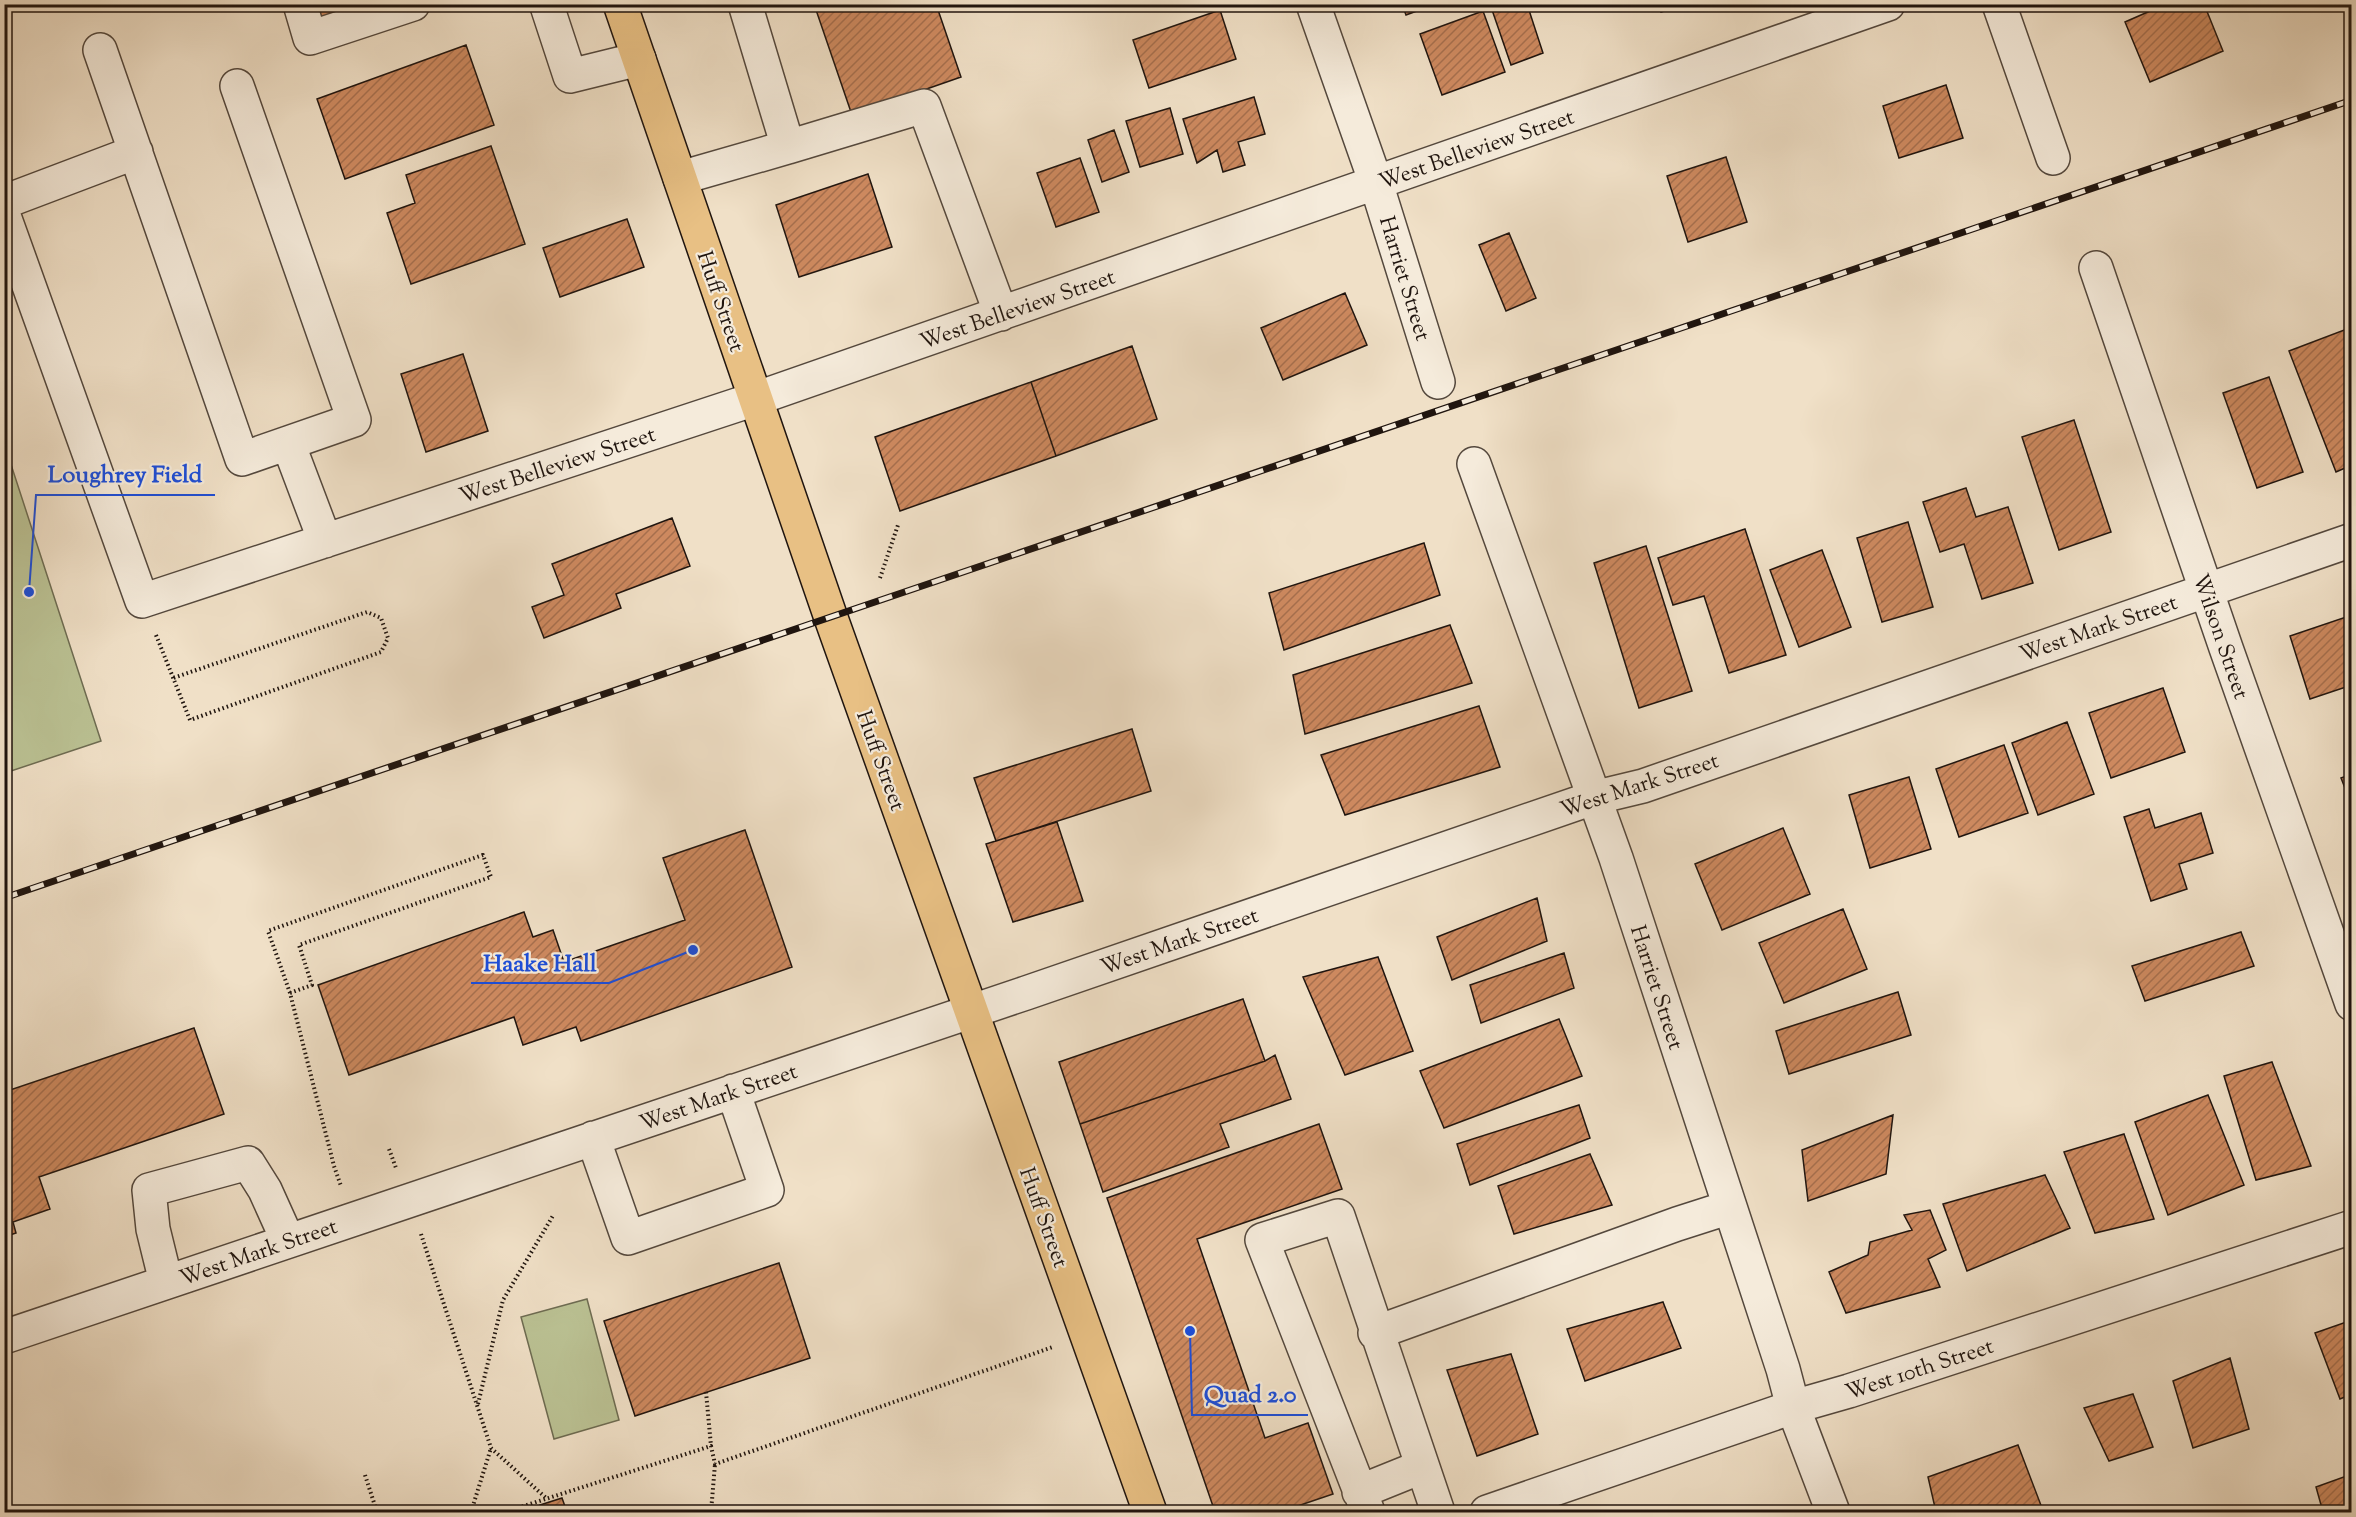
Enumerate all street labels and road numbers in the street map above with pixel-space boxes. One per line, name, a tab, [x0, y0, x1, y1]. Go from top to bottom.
street label: West Belleview Street	[1375, 102, 1579, 199]
street label: Harriet Street	[1369, 213, 1437, 346]
street label: Huff Street	[687, 247, 752, 357]
street label: West Belleview Street	[916, 262, 1120, 359]
street label: West Belleview Street	[456, 420, 661, 514]
street label: Wilson Street	[2183, 570, 2256, 704]
street label: West Mark Street	[2016, 588, 2183, 672]
street label: Huff Street	[846, 706, 912, 816]
street label: West Mark Street	[1556, 746, 1724, 828]
street label: West Mark Street	[1097, 901, 1264, 985]
street label: Harriet Street	[1620, 922, 1690, 1055]
street label: West Mark Street	[636, 1057, 803, 1141]
street label: Huff Street	[1009, 1163, 1075, 1273]
street label: West Mark Street	[176, 1212, 343, 1296]
street label: West 10th Street	[1842, 1332, 1999, 1410]

